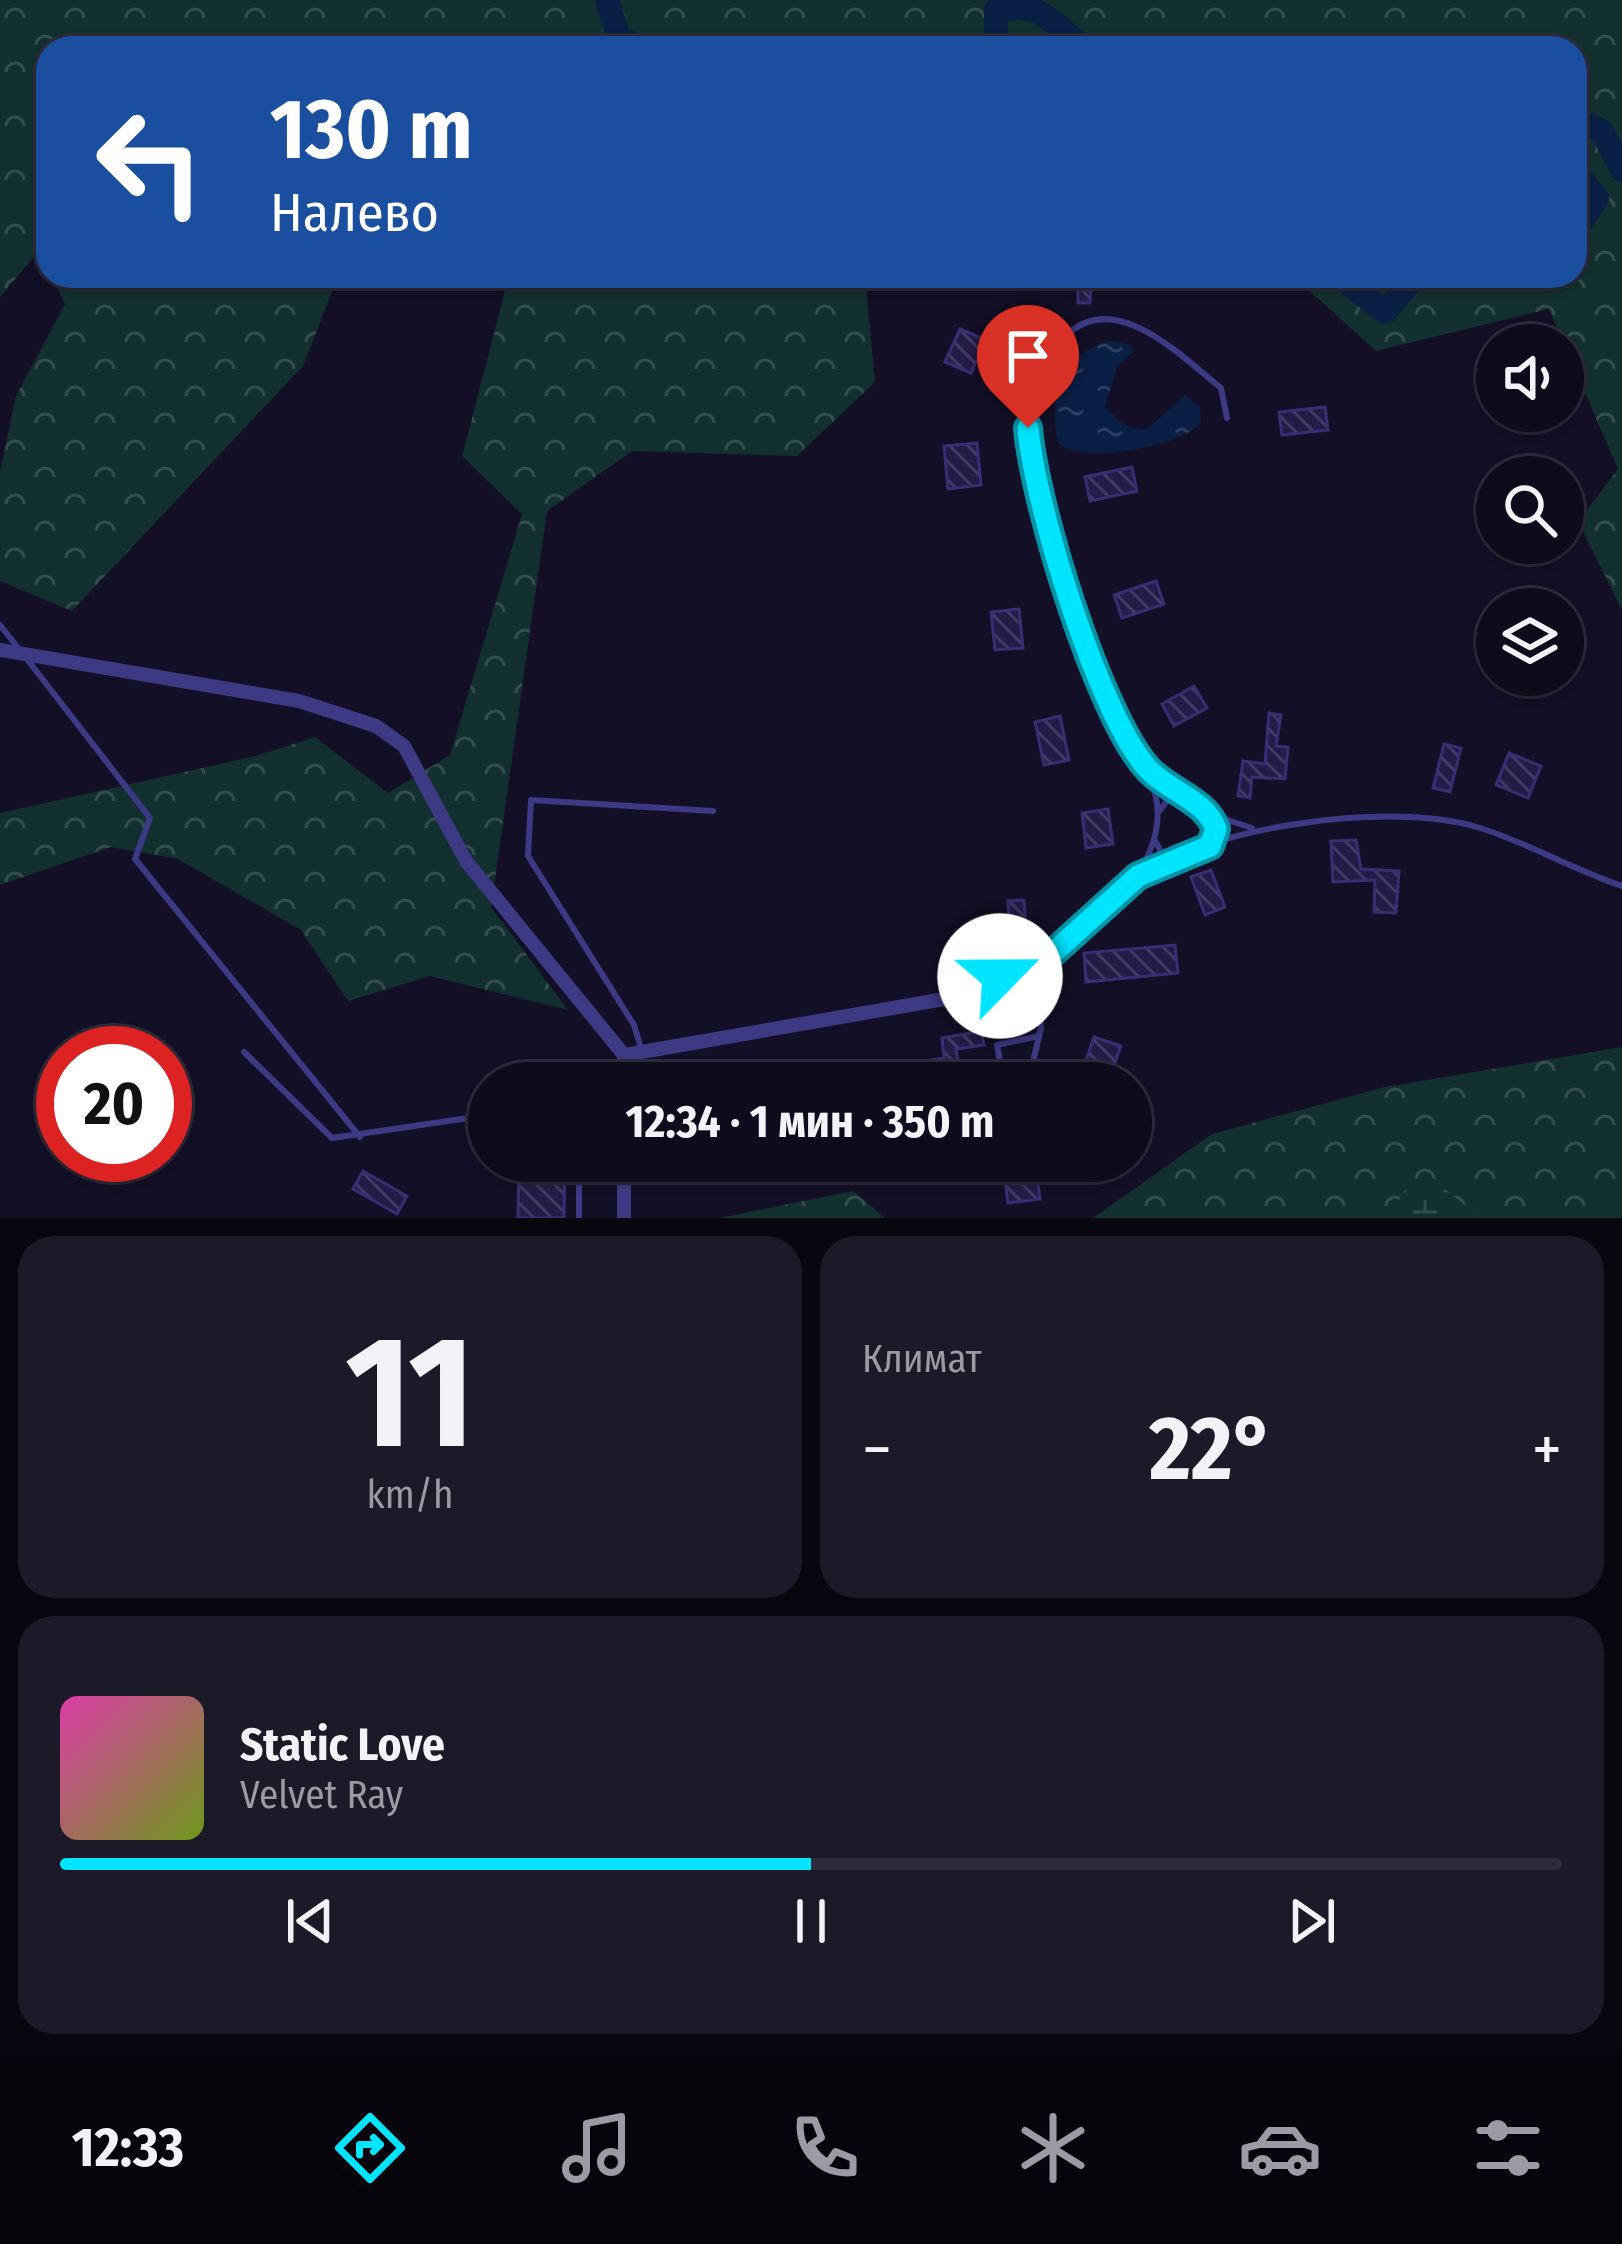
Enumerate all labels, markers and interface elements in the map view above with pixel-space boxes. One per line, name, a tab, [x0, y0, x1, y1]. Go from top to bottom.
text: 130 m	[270, 79, 473, 180]
icon: left	[72, 84, 228, 240]
text: Налево	[270, 181, 439, 245]
pin	[977, 305, 1079, 428]
icon: arrive	[995, 323, 1061, 389]
map controls	[1476, 324, 1584, 696]
button: sound	[1476, 324, 1584, 432]
button: search	[1476, 456, 1584, 564]
button: layers	[1476, 588, 1584, 696]
position arrow	[937, 913, 1063, 1039]
speed limit sign: 20	[36, 1026, 192, 1182]
text: 12:34 · 1 мин · 350 m	[626, 1095, 994, 1149]
text: 11	[345, 1300, 475, 1487]
text: Климат	[862, 1336, 982, 1382]
text: 22°	[1149, 1395, 1275, 1503]
text: −	[862, 1410, 892, 1489]
text: +	[1532, 1410, 1562, 1489]
text: km/h	[367, 1472, 453, 1518]
text: Static Love	[240, 1718, 445, 1772]
text: Velvet Ray	[240, 1772, 403, 1818]
icon: previous	[277, 1888, 343, 1954]
icon: pause	[778, 1888, 844, 1954]
icon: next	[1279, 1888, 1345, 1954]
icon: directions	[328, 2106, 412, 2190]
icon: music	[555, 2106, 639, 2190]
icon: phone	[783, 2106, 867, 2190]
icon: climate	[1011, 2106, 1095, 2190]
icon: car	[1238, 2106, 1322, 2190]
icon: filters	[1466, 2106, 1550, 2190]
text: 12:33	[72, 2116, 184, 2180]

